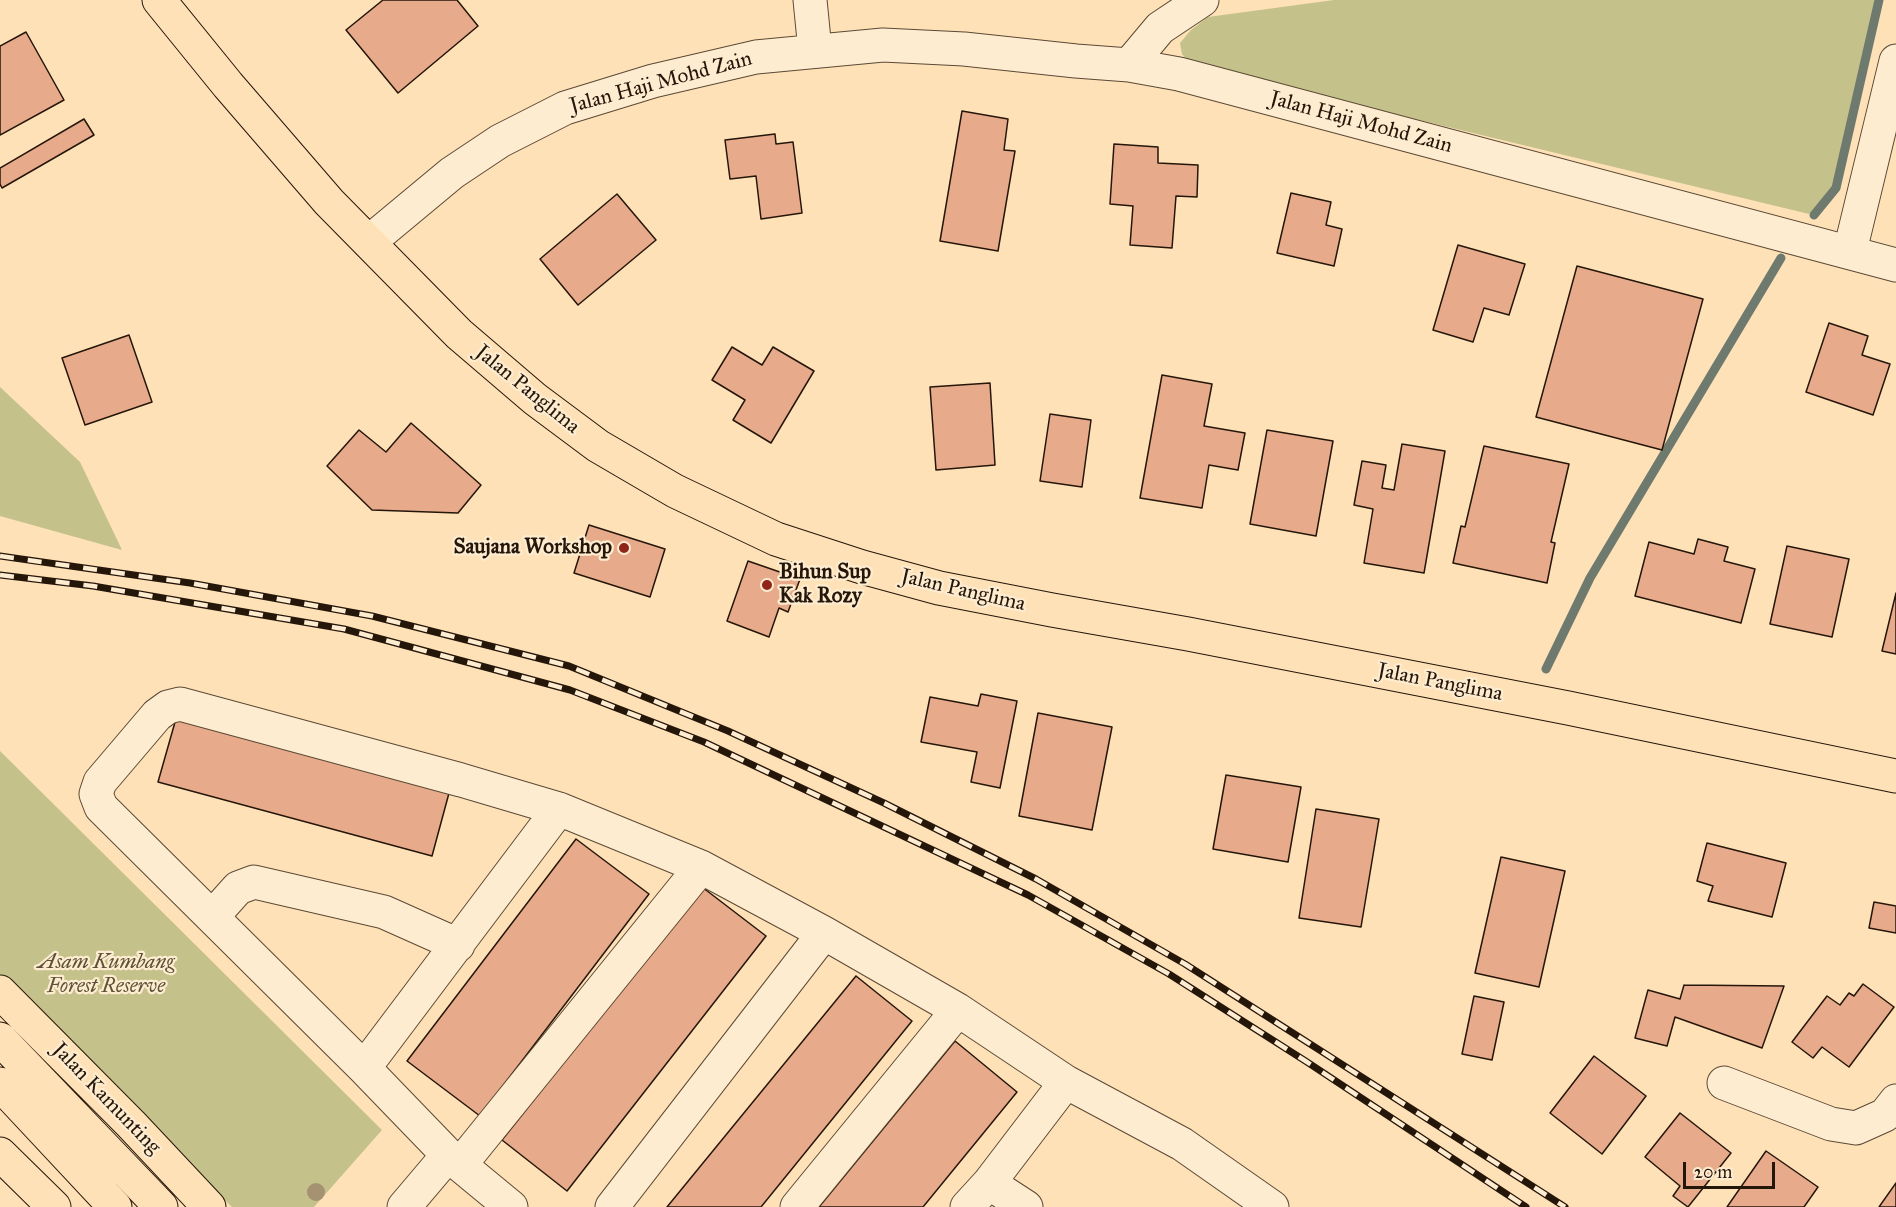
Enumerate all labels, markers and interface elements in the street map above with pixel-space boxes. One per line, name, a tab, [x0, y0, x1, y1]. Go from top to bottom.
street label: Jalan Haji Mohd Zain	[567, 47, 755, 119]
street label: Jalan Haji Mohd Zain	[1267, 87, 1455, 159]
street label: Jalan Panglima	[470, 340, 584, 440]
place label: Saujana Workshop	[453, 535, 612, 561]
marker: Saujana Workshop	[617, 541, 631, 555]
place label: Bihun Sup Kak Rozy	[779, 560, 871, 610]
street label: Jalan Panglima	[898, 564, 1028, 618]
marker: Bihun Sup Kak Rozy	[760, 578, 774, 592]
street label: Jalan Panglima	[1375, 659, 1505, 707]
park label: Asam Kumbang Forest Reserve	[38, 950, 174, 1000]
street label: Jalan Kamunting	[46, 1038, 166, 1160]
scale bar	[1686, 1150, 1778, 1188]
text: 20 m	[1694, 1161, 1732, 1183]

